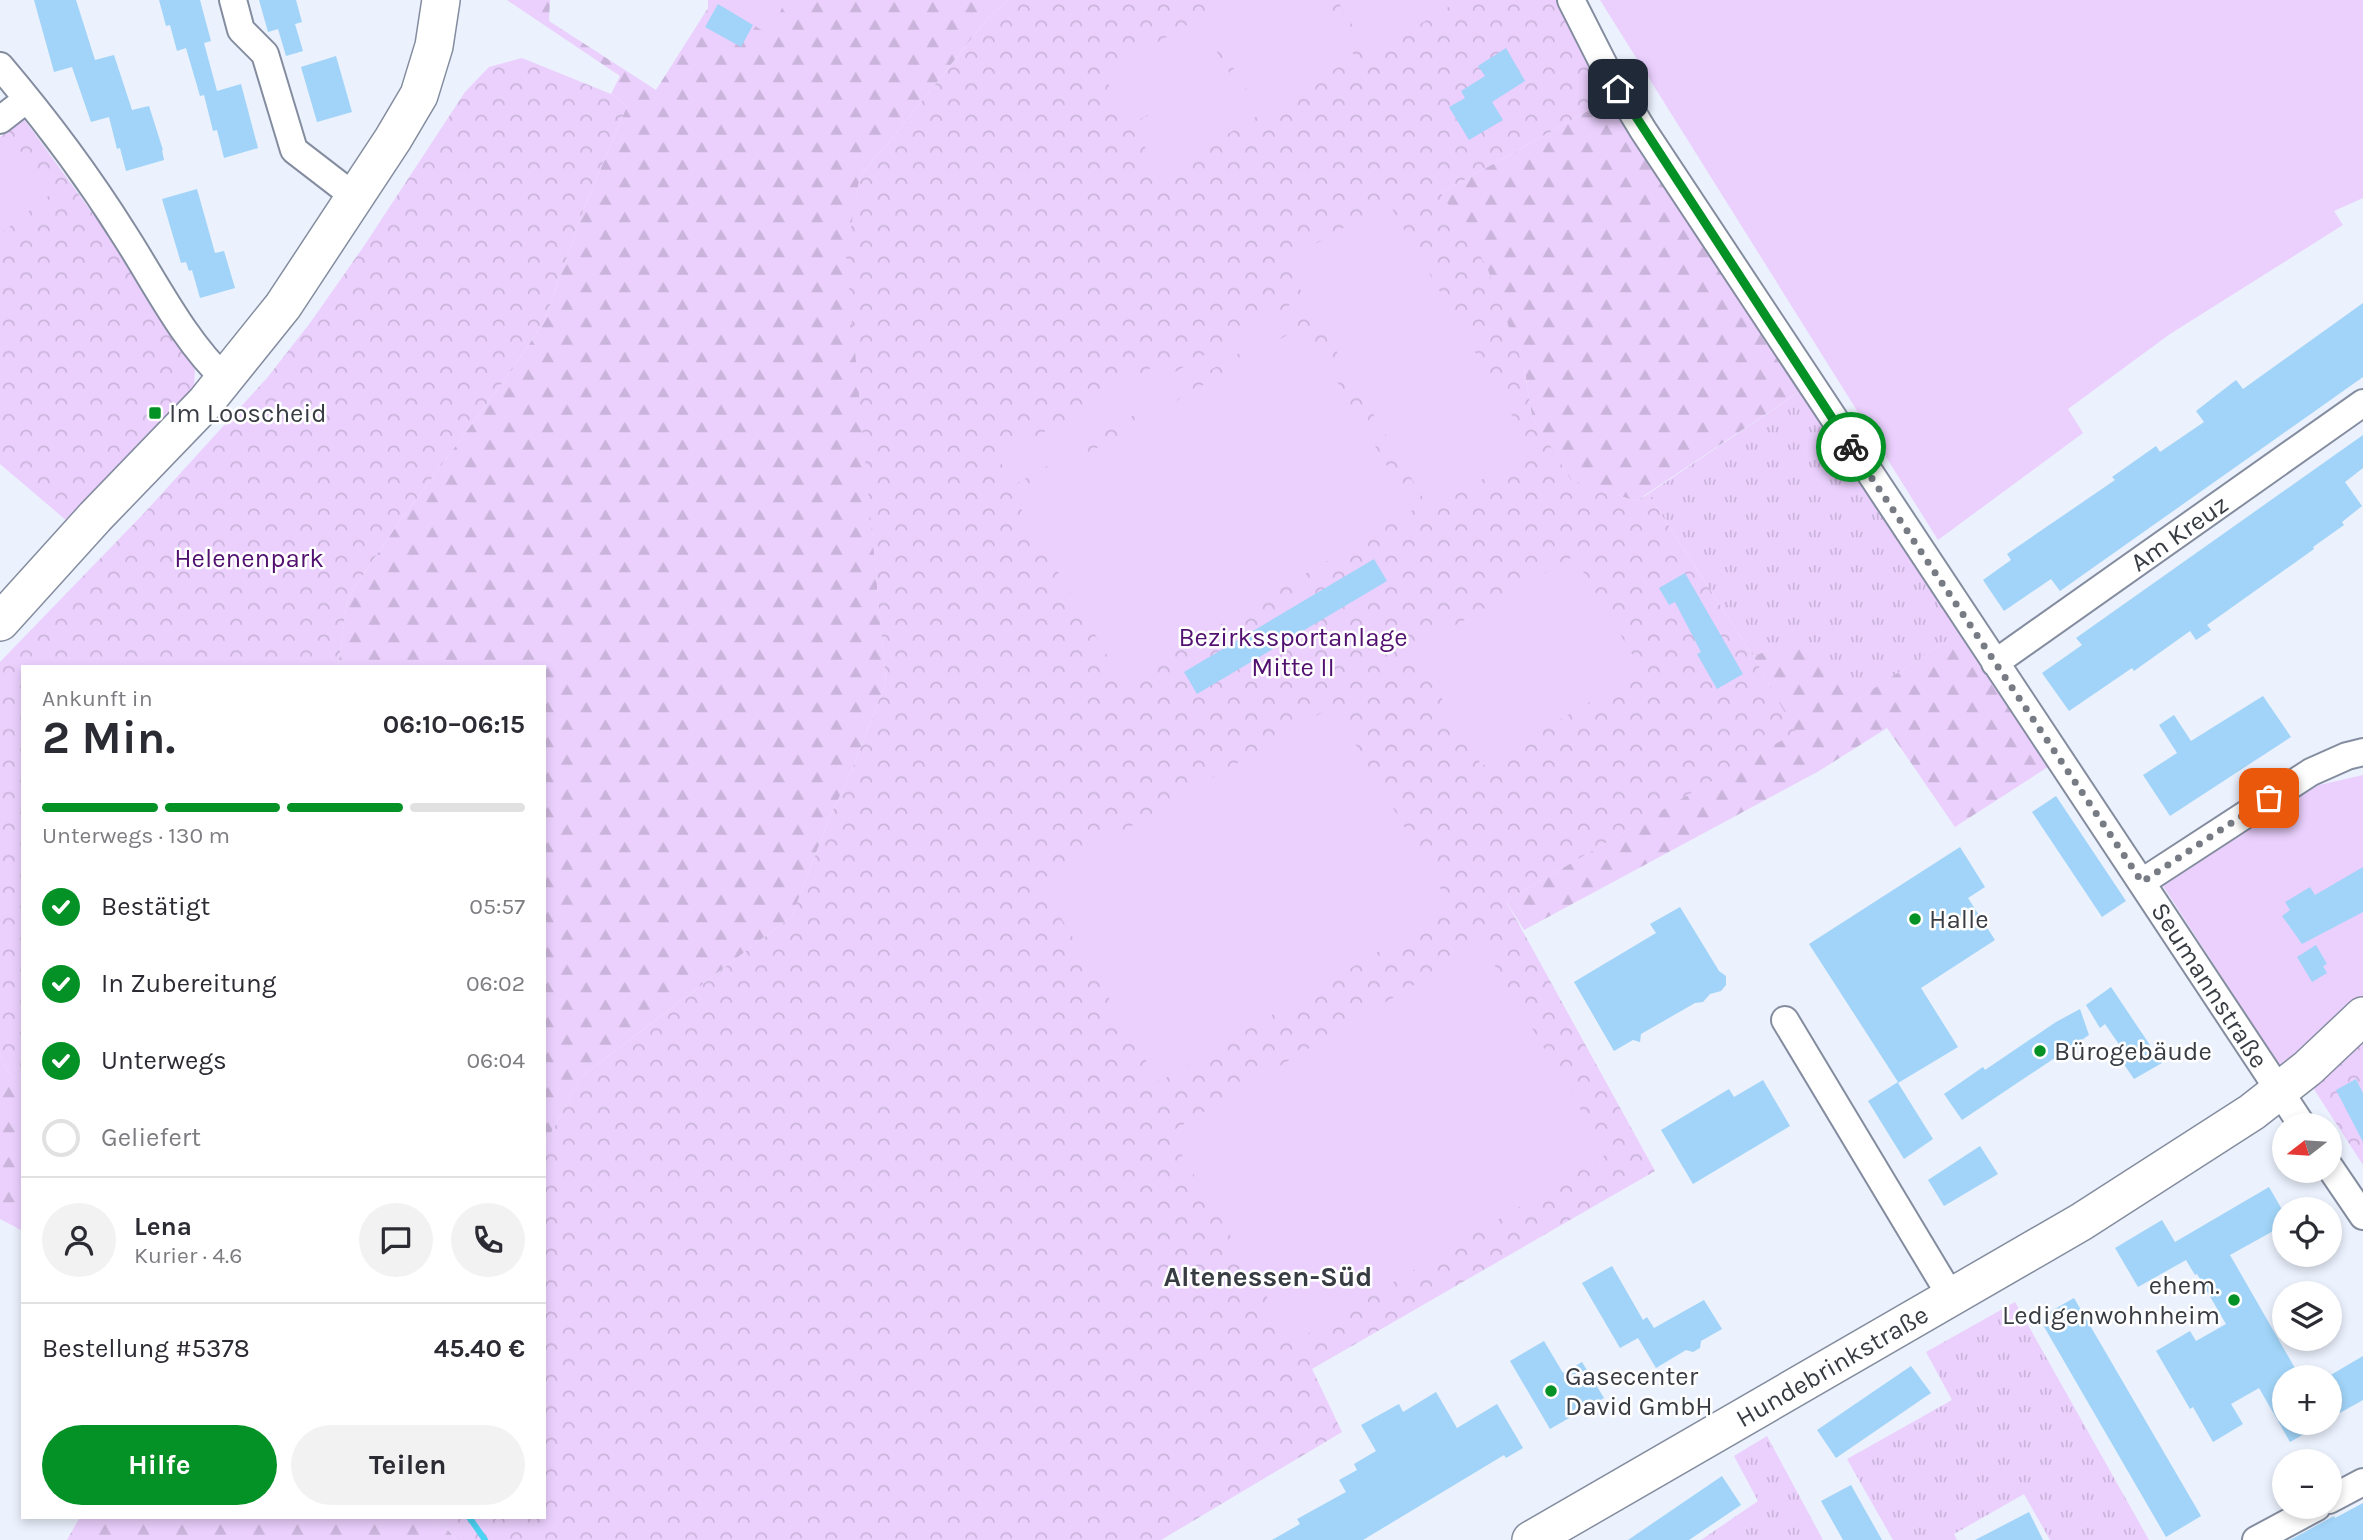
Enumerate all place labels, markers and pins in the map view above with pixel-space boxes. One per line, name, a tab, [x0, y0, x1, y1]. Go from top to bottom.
pin	[1588, 59, 1648, 119]
place label: Im Looscheid	[169, 398, 327, 429]
marker: Im Looscheid	[147, 405, 163, 421]
pin	[2239, 768, 2299, 828]
place label: Halle	[1929, 904, 1989, 935]
marker: Halle	[1907, 911, 1923, 927]
place label: Bürogebäude	[2054, 1036, 2212, 1067]
marker: Bürogebäude	[2032, 1043, 2048, 1059]
place label: ehem. Ledigenwohnheim	[2002, 1270, 2220, 1331]
marker: ehem. Ledigenwohnheim	[2226, 1292, 2242, 1308]
place label: Gasecenter David GmbH	[1565, 1361, 1713, 1422]
marker: Gasecenter David GmbH	[1543, 1383, 1559, 1399]

